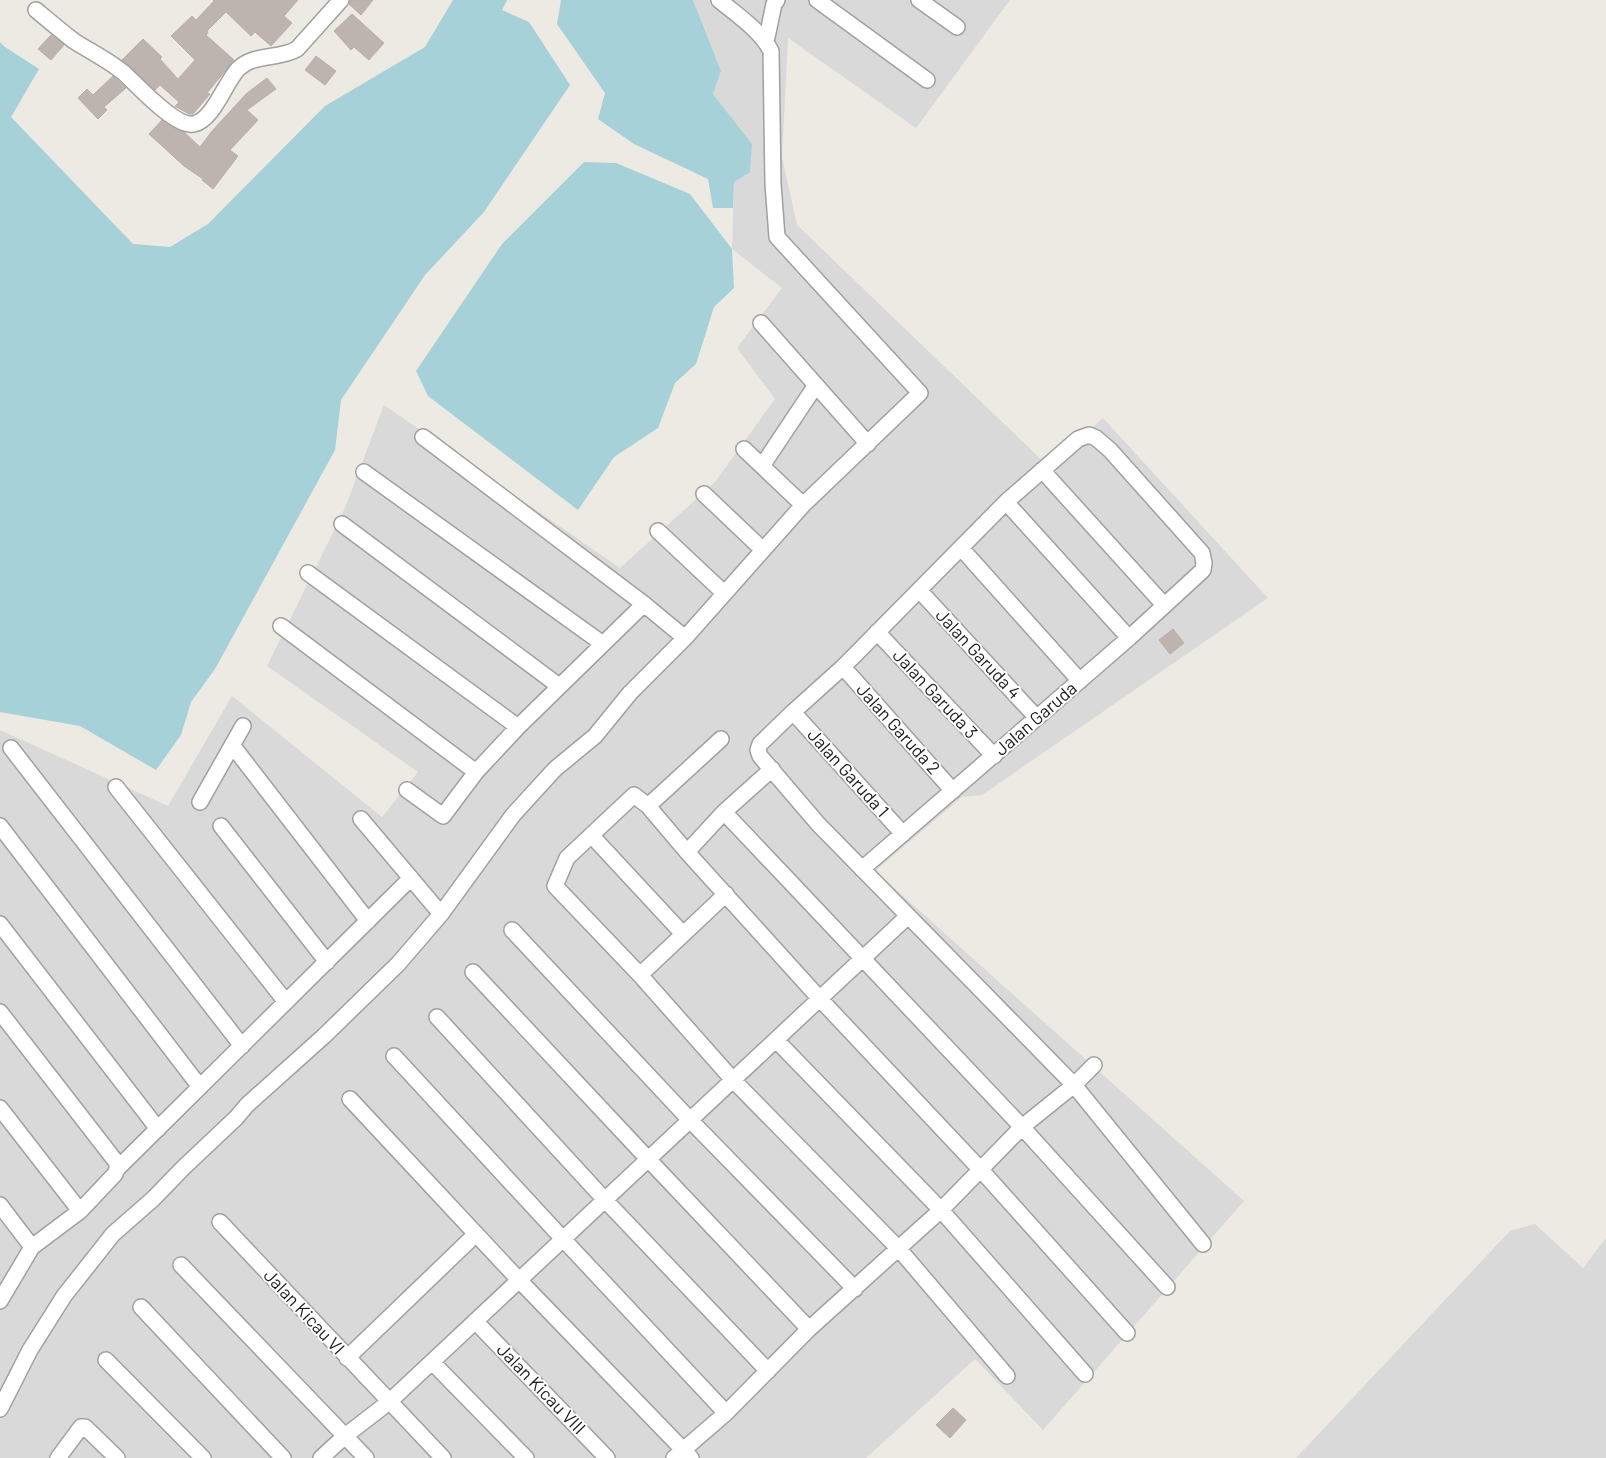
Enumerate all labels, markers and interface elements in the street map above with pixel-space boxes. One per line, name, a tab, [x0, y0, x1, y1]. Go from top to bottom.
street label: Jalan Garuda 4	[931, 604, 1026, 703]
street label: Jalan Garuda 3	[889, 644, 983, 743]
street label: Jalan Garuda	[990, 677, 1081, 760]
street label: Jalan Garuda 2	[852, 678, 945, 778]
street label: Jalan Garuda 1	[803, 724, 894, 821]
street label: Jalan Kicau VI	[260, 1264, 350, 1359]
street label: Jalan Kicau VIII	[493, 1338, 591, 1438]

